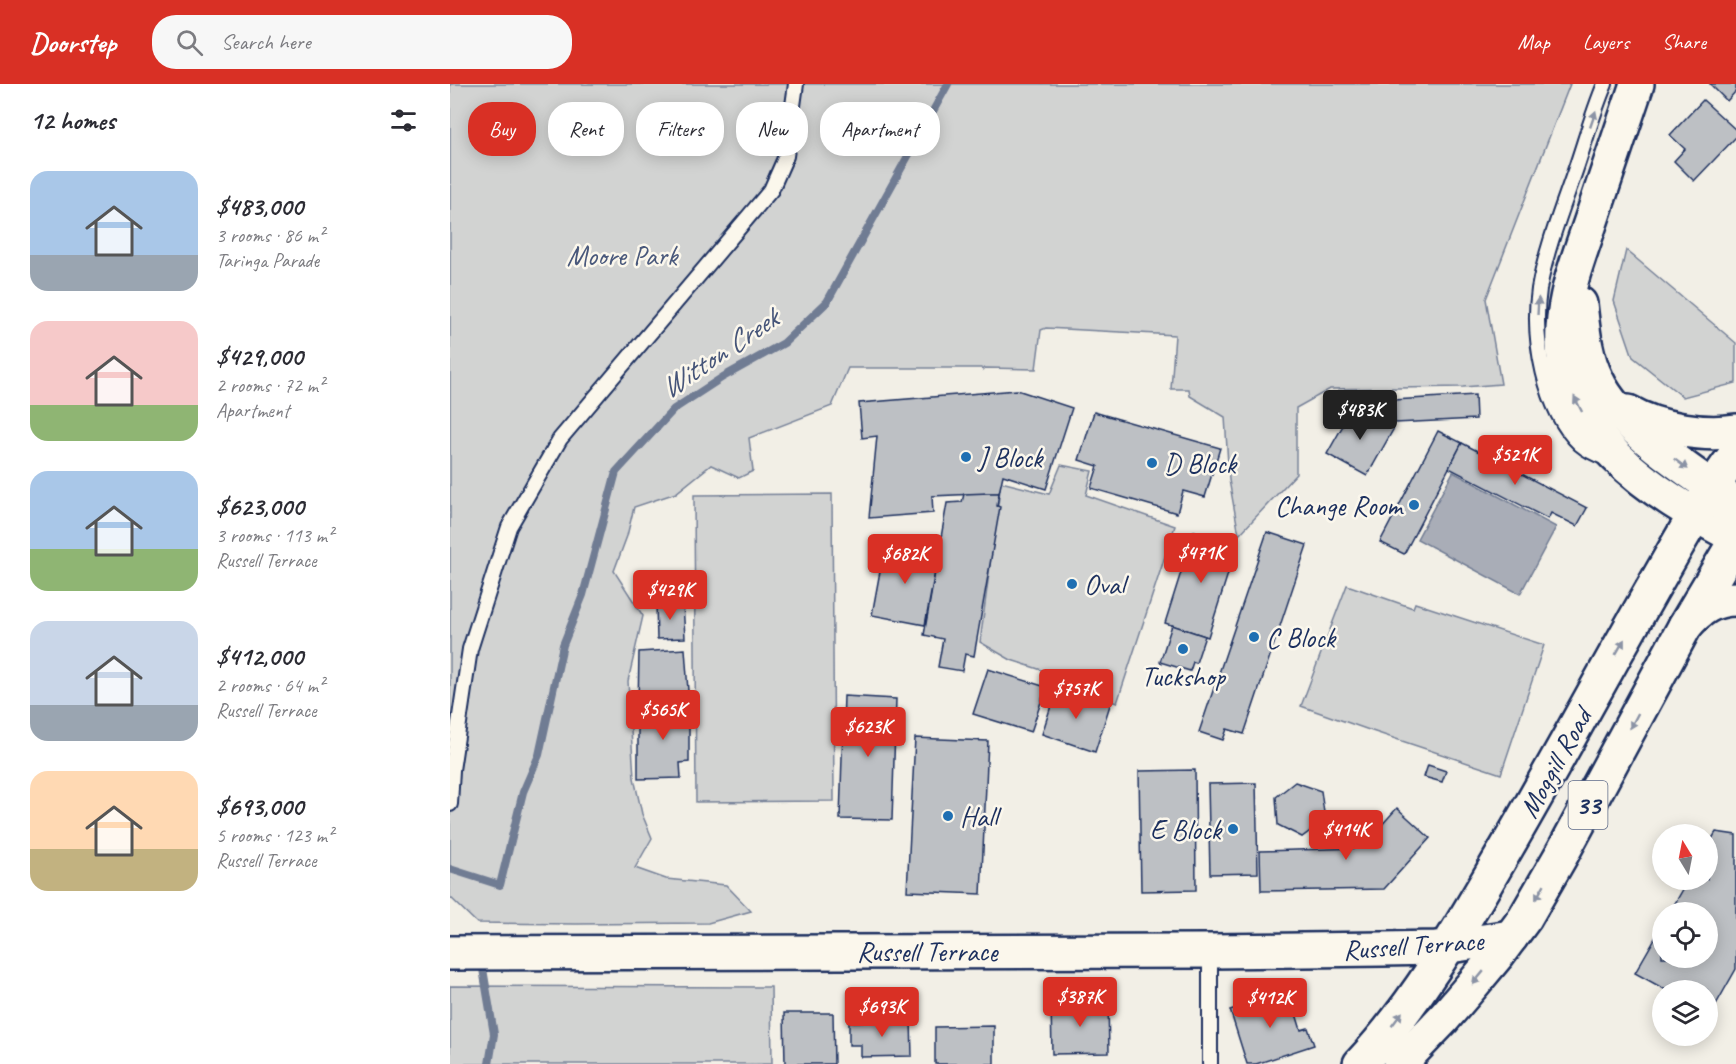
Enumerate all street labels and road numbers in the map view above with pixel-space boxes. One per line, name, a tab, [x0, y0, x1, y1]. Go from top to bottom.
street label: Moggill Road	[1511, 699, 1601, 824]
road number: 33	[1568, 781, 1608, 829]
street label: Russell Terrace	[1342, 923, 1486, 967]
street label: Russell Terrace	[857, 934, 999, 969]

